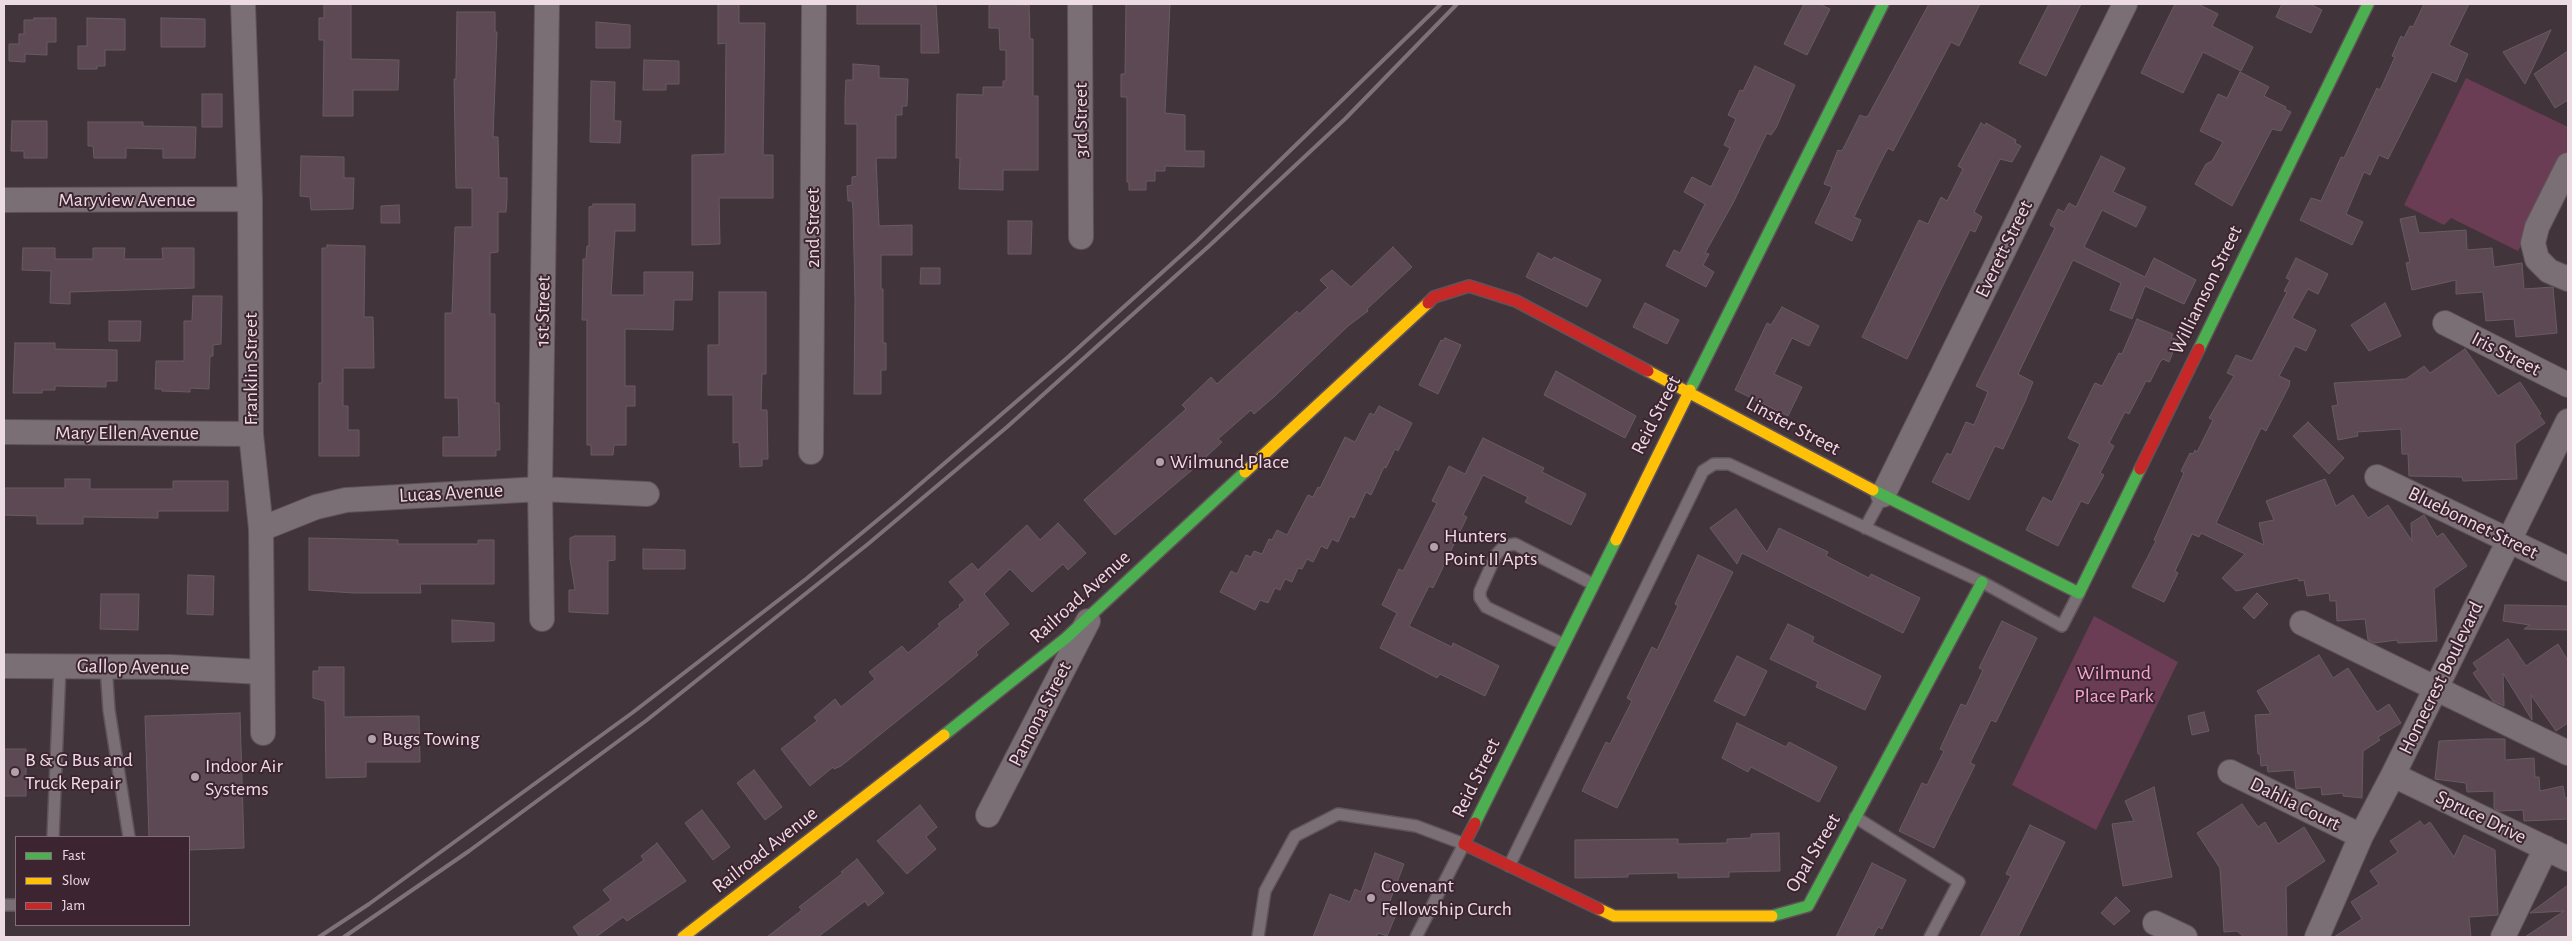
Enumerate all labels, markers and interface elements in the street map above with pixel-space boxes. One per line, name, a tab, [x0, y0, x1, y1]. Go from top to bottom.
street label: 3rd Street	[1069, 82, 1093, 158]
street label: Maryview Avenue	[58, 188, 196, 212]
street label: 2nd Street	[801, 188, 825, 268]
street label: Everett Street	[1970, 196, 2038, 302]
street label: Williamson Street	[2164, 222, 2248, 358]
street label: 1st Street	[530, 275, 556, 347]
street label: Franklin Street	[239, 312, 263, 426]
street label: Iris Street	[2467, 326, 2545, 382]
street label: Reid Street	[1626, 372, 1686, 458]
street label: Linster Street	[1742, 391, 1844, 461]
street label: Mary Ellen Avenue	[55, 421, 199, 445]
place label: Wilmund Place	[1170, 450, 1289, 474]
marker: Wilmund Place	[1154, 456, 1166, 468]
street label: Lucas Avenue	[398, 478, 504, 508]
street label: Bluebonnet Street	[2404, 481, 2542, 565]
place label: Hunters Point II Apts	[1444, 524, 1537, 571]
marker: Hunters Point II Apts	[1428, 541, 1440, 553]
street label: Railroad Avenue	[1025, 546, 1135, 648]
street label: Homecrest Boulevard	[2394, 598, 2488, 758]
street label: Gallop Avenue	[77, 654, 189, 680]
street label: Pamona Street	[1003, 658, 1077, 770]
park label: Wilmund Place Park	[2074, 661, 2154, 708]
place label: Bugs Towing	[382, 727, 480, 751]
marker: Bugs Towing	[366, 733, 378, 745]
street label: Reid Street	[1447, 734, 1505, 822]
place label: B & G Bus and Truck Repair	[25, 748, 133, 795]
place label: Indoor Air Systems	[205, 754, 283, 801]
marker: B & G Bus and Truck Repair	[9, 766, 21, 778]
marker: Indoor Air Systems	[189, 771, 201, 783]
street label: Dahlia Court	[2246, 772, 2344, 836]
street label: Spruce Drive	[2432, 785, 2530, 849]
street label: Railroad Avenue	[708, 801, 822, 899]
street label: Opal Street	[1780, 809, 1846, 897]
legend	[15, 836, 190, 926]
text: Fast	[62, 848, 85, 863]
text: Slow	[62, 873, 90, 888]
place label: Covenant Fellowship Curch	[1381, 874, 1512, 921]
marker: Covenant Fellowship Curch	[1365, 892, 1377, 904]
text: Jam	[62, 898, 85, 913]

